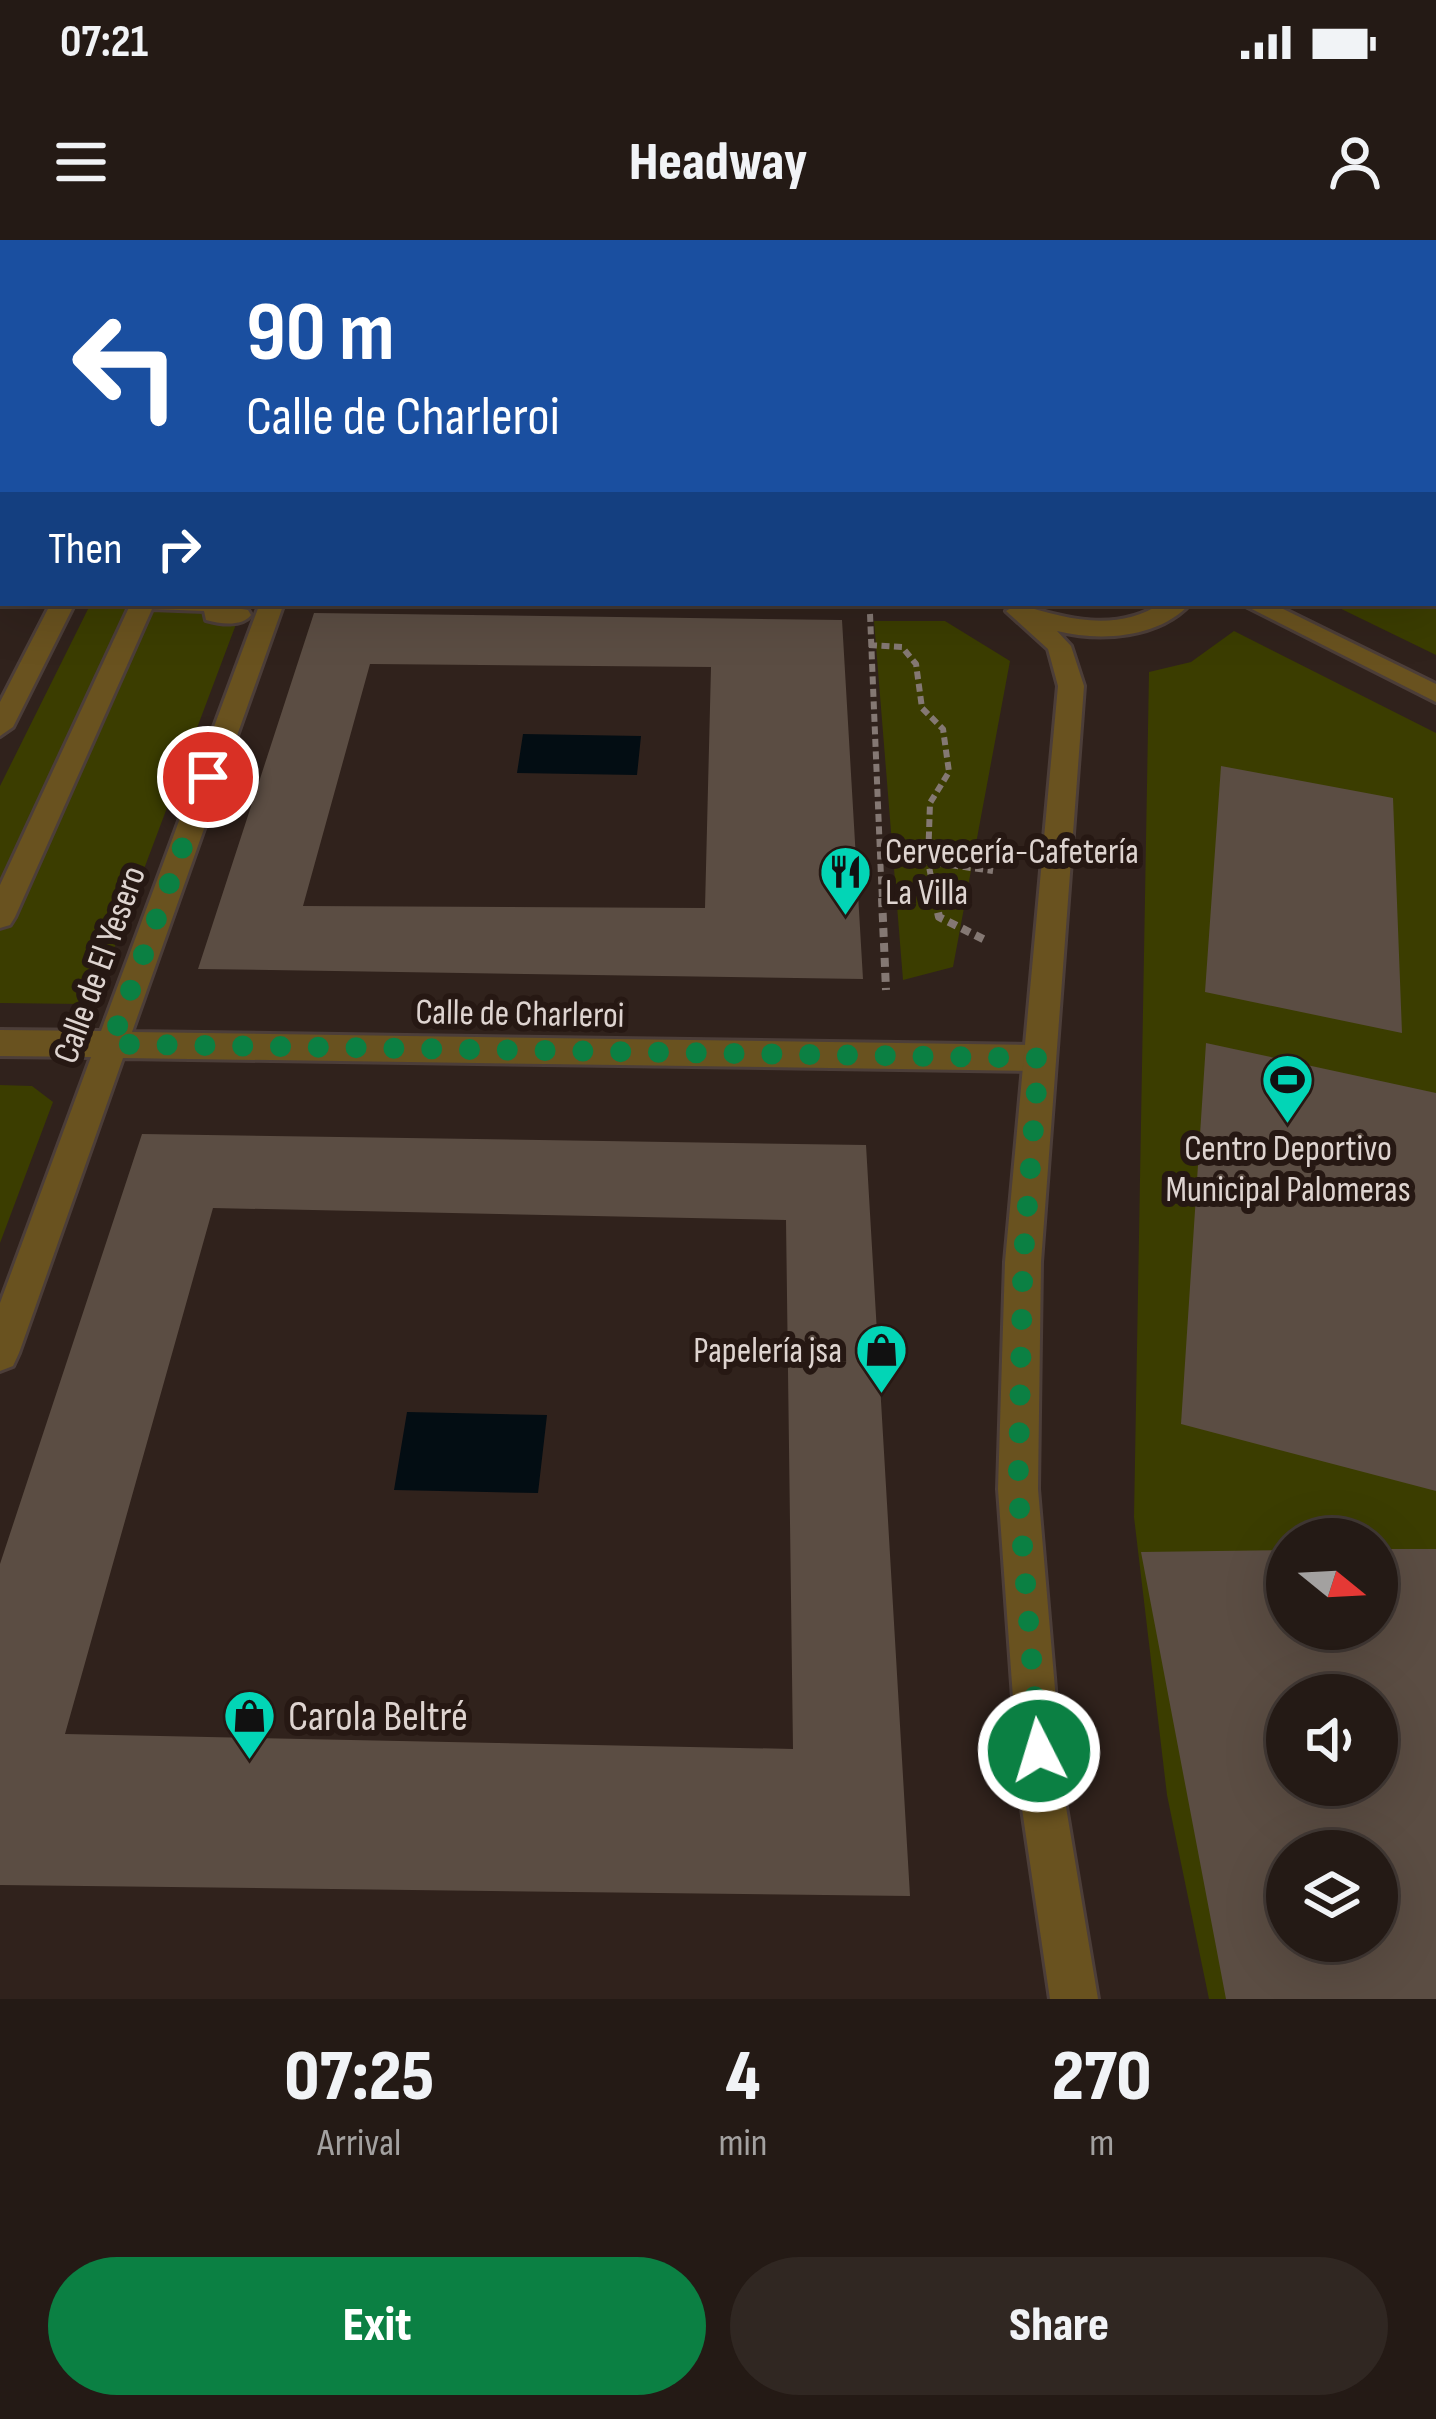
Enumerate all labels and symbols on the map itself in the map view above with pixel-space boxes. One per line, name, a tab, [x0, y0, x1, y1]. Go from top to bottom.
pin	[157, 726, 259, 828]
place label: Cervecería-Cafetería La Villa	[885, 831, 1139, 915]
restaurant icon: Cervecería-Cafetería La Villa	[818, 843, 874, 917]
street label: Calle de El Yesero	[45, 860, 156, 1069]
street label: Calle de Charleroi	[415, 991, 625, 1038]
sports icon: Centro Deportivo Municipal Palomeras	[1260, 1051, 1316, 1125]
place label: Centro Deportivo Municipal Palomeras	[1165, 1128, 1411, 1212]
shop icon: Papelería jsa	[853, 1321, 909, 1395]
place label: Papelería jsa	[693, 1330, 842, 1373]
north arrow	[1266, 1518, 1398, 1650]
shop icon: Carola Beltré	[221, 1687, 277, 1761]
position arrow	[976, 1688, 1102, 1814]
place label: Carola Beltré	[288, 1692, 468, 1743]

